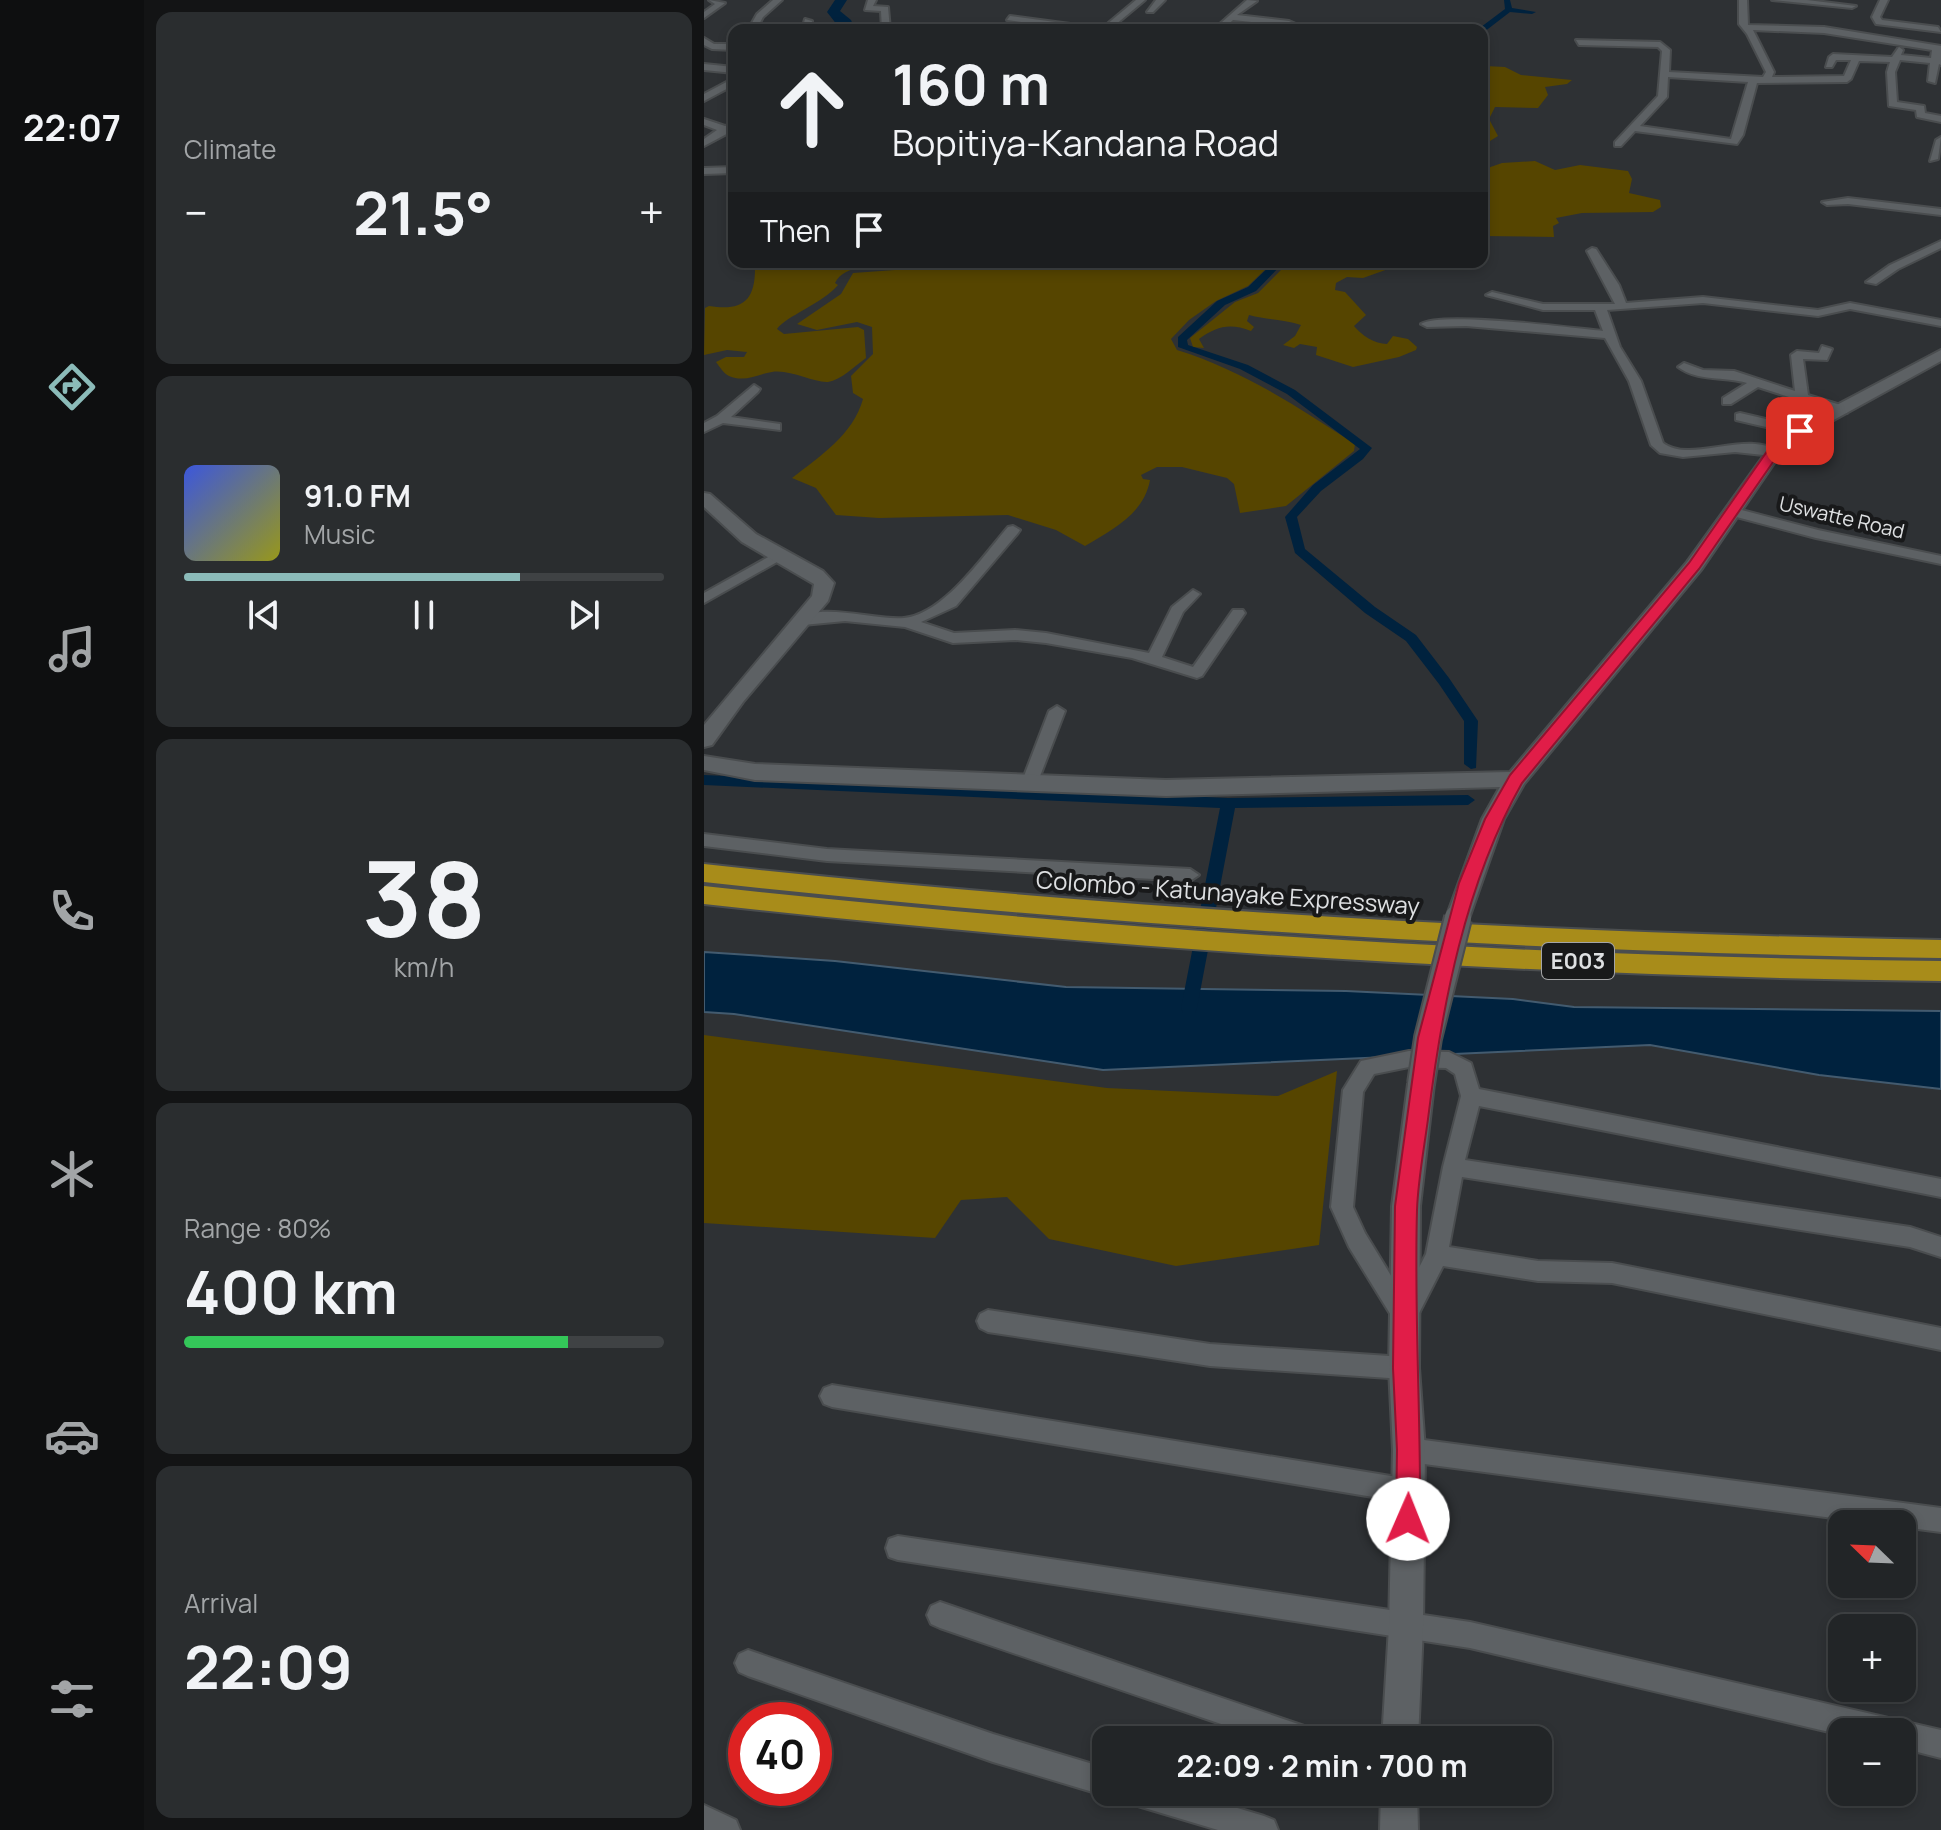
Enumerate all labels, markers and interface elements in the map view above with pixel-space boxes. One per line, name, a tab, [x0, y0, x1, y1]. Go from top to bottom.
text: 160 m	[892, 45, 1050, 122]
icon: ahead	[760, 56, 864, 160]
text: 22:07	[23, 103, 121, 152]
text: Bopitiya-Kandana Road	[892, 118, 1279, 167]
text: Climate	[184, 131, 276, 167]
text: 21.5°	[353, 171, 493, 253]
text: −	[184, 182, 208, 242]
text: +	[639, 182, 664, 242]
icon: arrive	[847, 208, 891, 252]
text: Then	[760, 210, 831, 251]
icon: directions	[44, 359, 100, 415]
pin	[1766, 397, 1834, 465]
icon: arrive	[1778, 409, 1822, 453]
text: 91.0 FM	[304, 475, 411, 516]
street label: Uswatte Road	[1777, 489, 1907, 545]
text: Music	[304, 516, 375, 552]
icon: previous	[242, 593, 286, 637]
icon: pause	[402, 593, 446, 637]
icon: next	[562, 593, 606, 637]
icon: music	[44, 621, 100, 677]
text: 38	[362, 826, 486, 968]
street label: Colombo - Katunayake Expressway	[1035, 862, 1421, 922]
icon: phone	[44, 883, 100, 939]
road number: E003	[1542, 943, 1614, 979]
text: km/h	[394, 949, 454, 985]
icon: climate	[44, 1146, 100, 1202]
text: Range · 80%	[184, 1210, 332, 1246]
text: 400 km	[184, 1250, 398, 1332]
icon: car	[44, 1408, 100, 1464]
position arrow	[1366, 1477, 1450, 1561]
north arrow	[1828, 1510, 1916, 1598]
map controls	[1828, 1510, 1916, 1806]
text: Arrival	[184, 1585, 258, 1621]
button: +	[1828, 1614, 1916, 1702]
text: 22:09	[184, 1625, 353, 1707]
icon: filters	[44, 1671, 100, 1727]
speed limit sign: 40	[728, 1702, 832, 1806]
button: −	[1828, 1718, 1916, 1806]
text: 22:09 · 2 min · 700 m	[1177, 1745, 1467, 1786]

